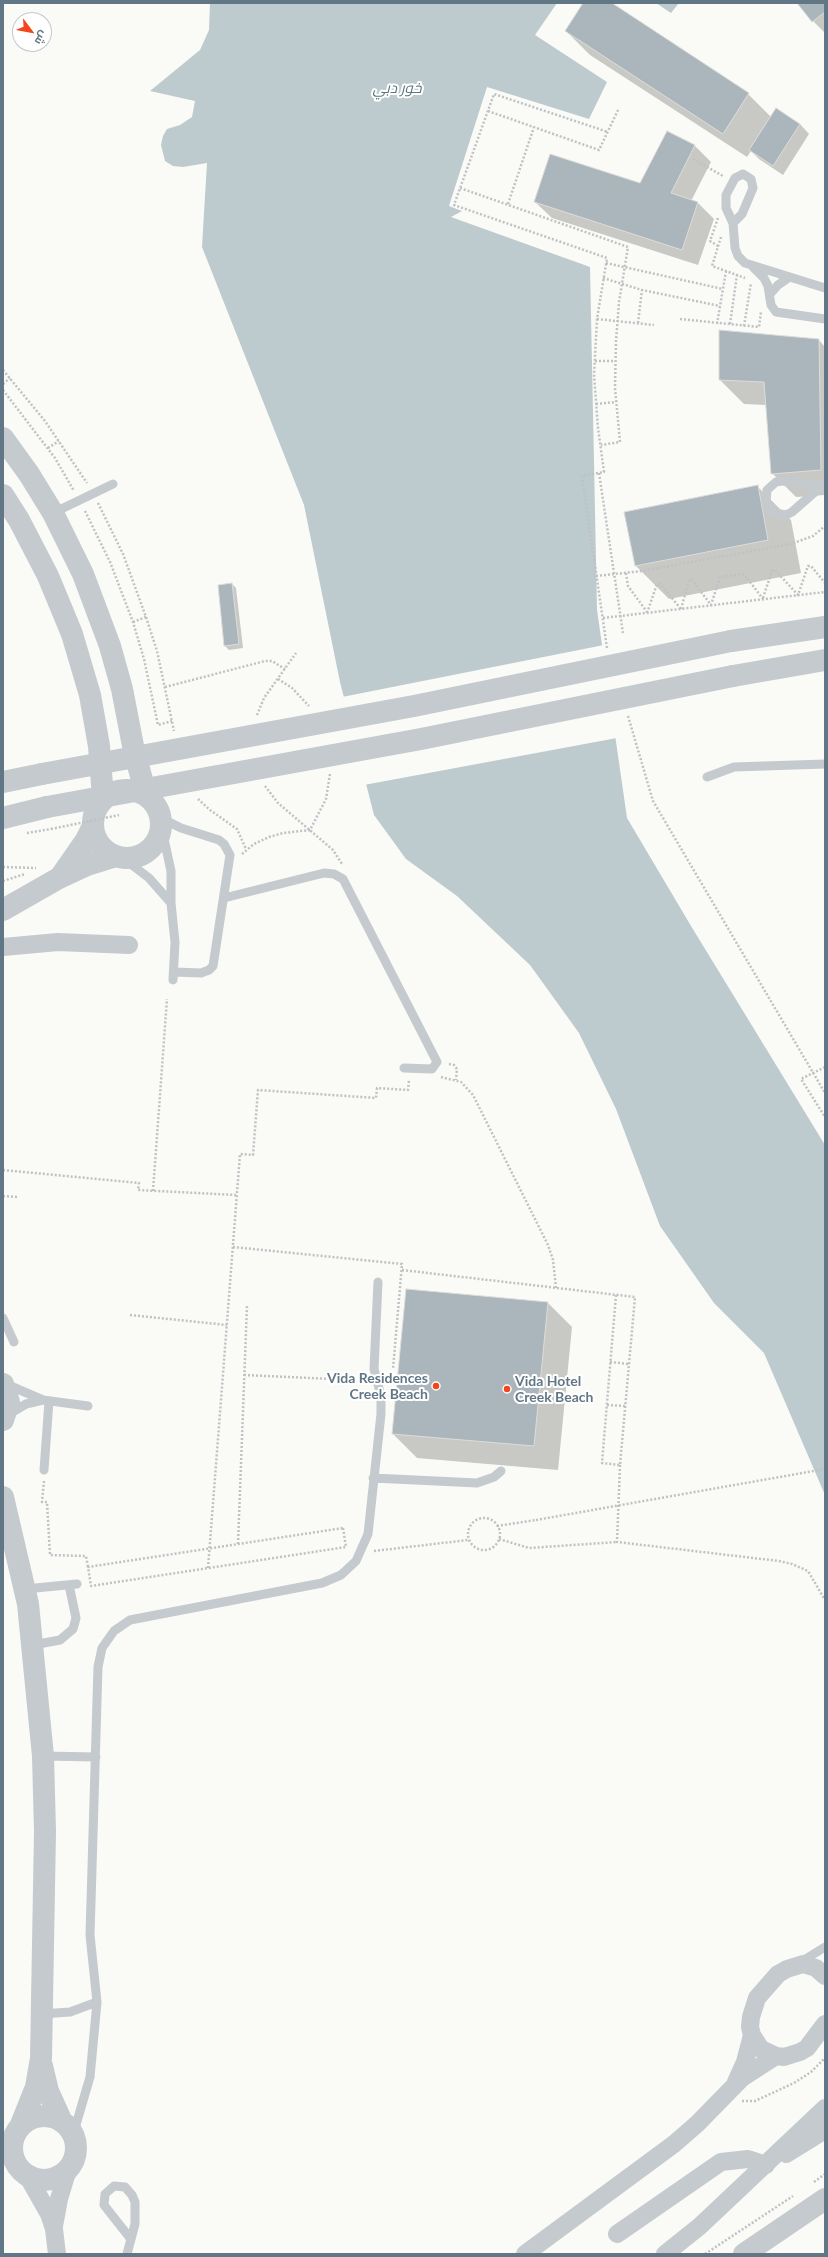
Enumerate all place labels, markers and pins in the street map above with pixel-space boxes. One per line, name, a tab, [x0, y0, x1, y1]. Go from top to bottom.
place label: Vida Residences Creek Beach	[327, 1370, 428, 1402]
place label: Vida Hotel Creek Beach	[515, 1373, 593, 1406]
marker: Vida Residences Creek Beach	[431, 1381, 441, 1391]
marker: Vida Hotel Creek Beach	[502, 1384, 512, 1394]

